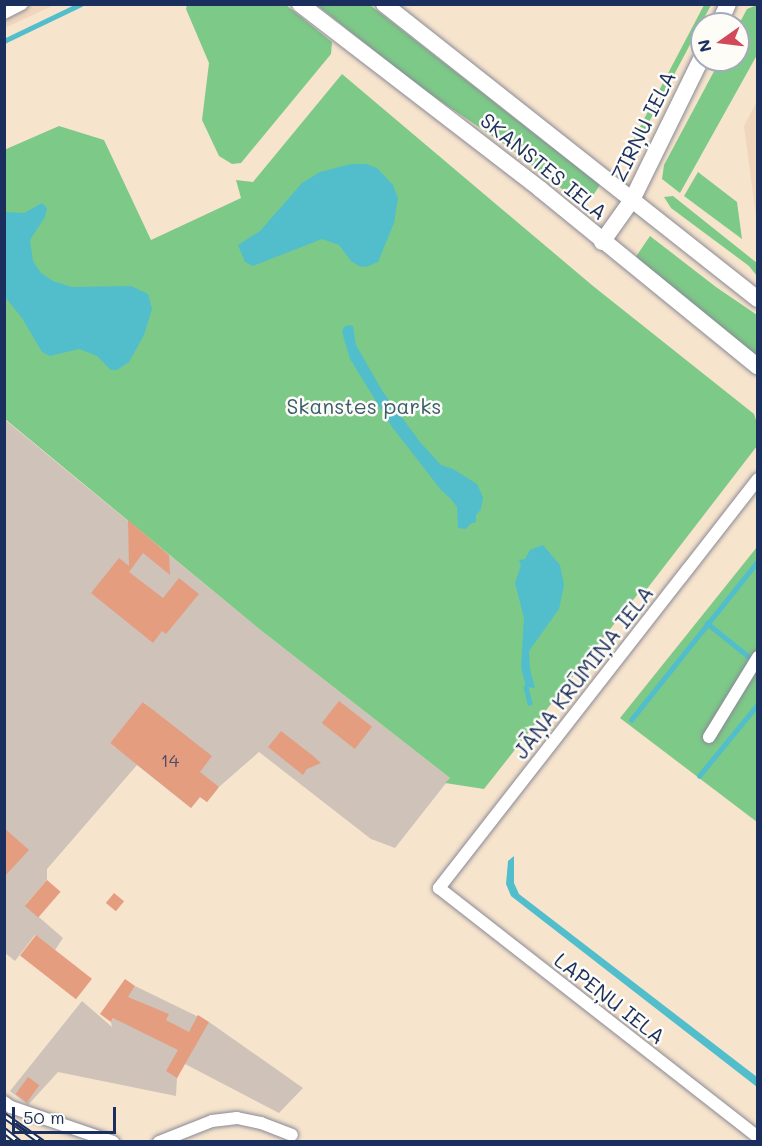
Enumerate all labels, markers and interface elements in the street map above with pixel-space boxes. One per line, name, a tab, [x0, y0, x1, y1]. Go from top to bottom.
north arrow	[690, 12, 750, 72]
text: N	[692, 38, 716, 54]
street label: ZIRŅU IELA	[605, 67, 681, 185]
street label: SKANSTES IELA	[476, 107, 612, 225]
park label: Skanstes parks	[286, 393, 442, 419]
street label: JĀŅA KRŪMIŅA IELA	[508, 581, 658, 763]
house number: 14	[161, 749, 179, 771]
street label: LAPEŅU IELA	[550, 947, 670, 1049]
scale bar	[15, 1095, 118, 1133]
text: 50 m	[23, 1105, 65, 1129]

